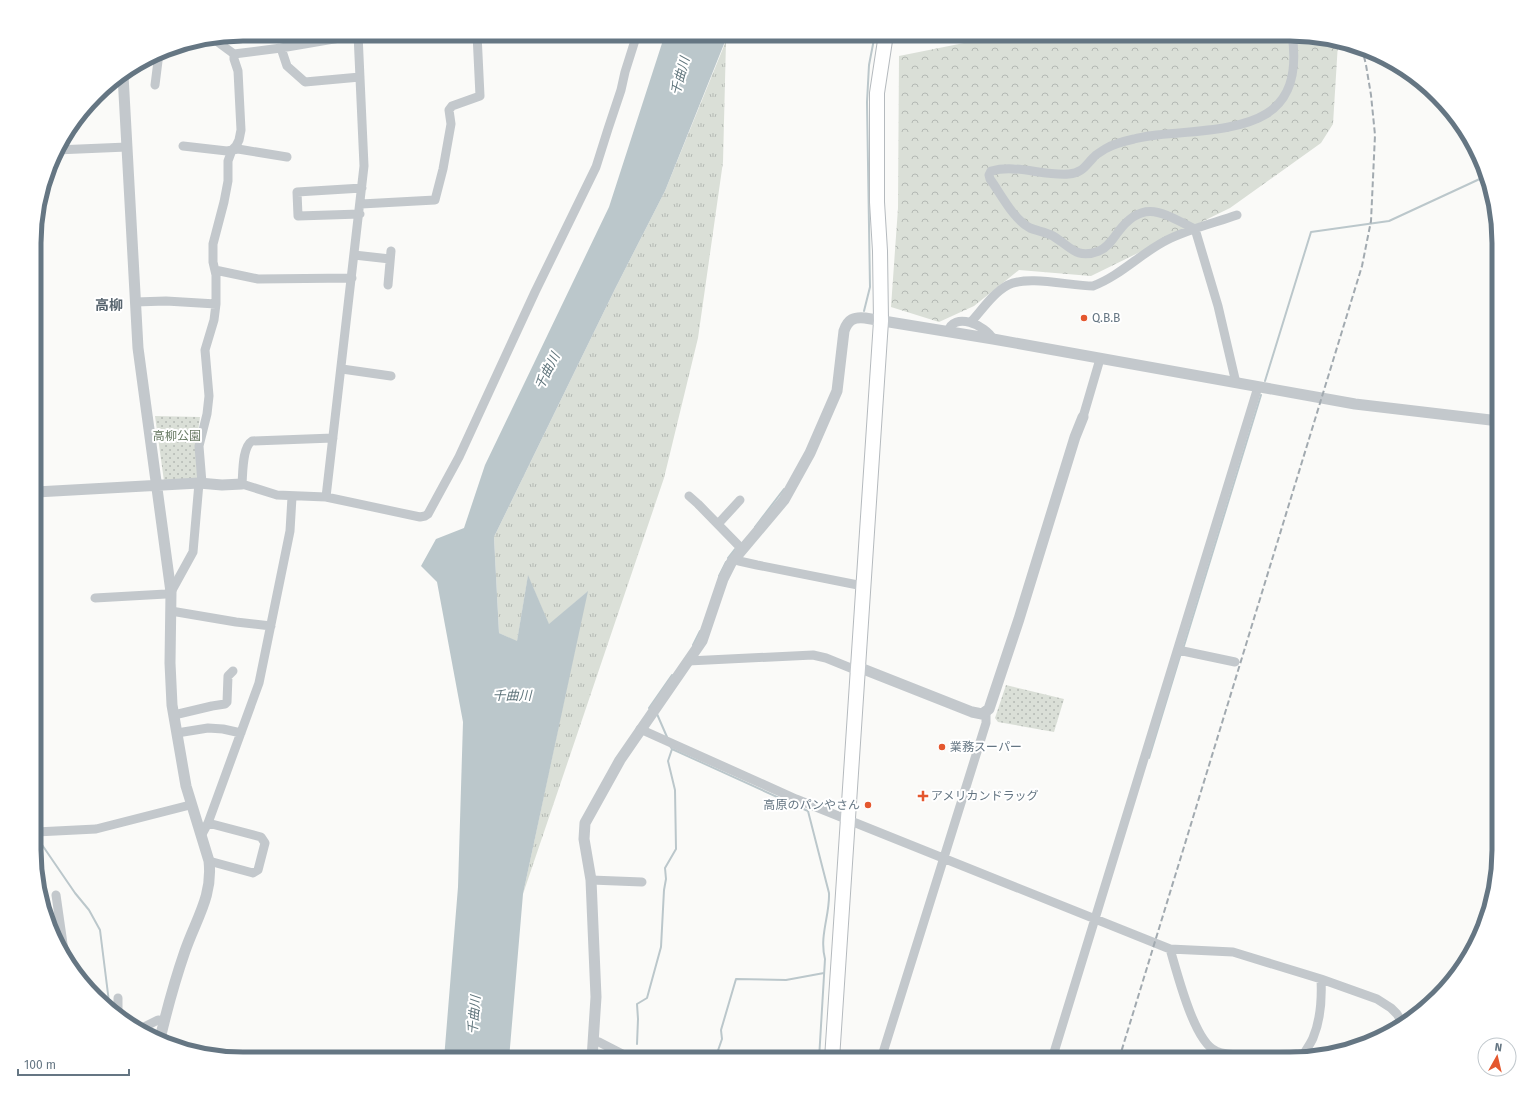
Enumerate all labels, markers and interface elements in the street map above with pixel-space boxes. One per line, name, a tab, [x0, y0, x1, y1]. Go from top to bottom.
water label: 千曲川	[668, 53, 693, 97]
district label: 高柳	[95, 297, 123, 314]
place label: Q.B.B	[1092, 311, 1120, 325]
marker: Q.B.B	[1079, 313, 1089, 323]
water label: 千曲川	[531, 348, 563, 392]
park label: 高柳公園	[153, 429, 201, 443]
water label: 千曲川	[492, 688, 533, 703]
place label: 業務スーパー	[950, 740, 1022, 754]
marker: 業務スーパー	[937, 742, 947, 752]
place label: アメリカンドラッグ	[931, 789, 1038, 803]
marker: アメリカンドラッグ	[918, 791, 928, 801]
place label: 高原のパンやさん	[763, 798, 860, 812]
marker: 高原のパンやさん	[863, 800, 873, 810]
water label: 千曲川	[465, 993, 483, 1035]
north arrow	[1477, 1037, 1517, 1077]
text: N	[1494, 1041, 1503, 1055]
scale bar	[18, 1051, 129, 1077]
text: 100 m	[24, 1058, 56, 1072]

